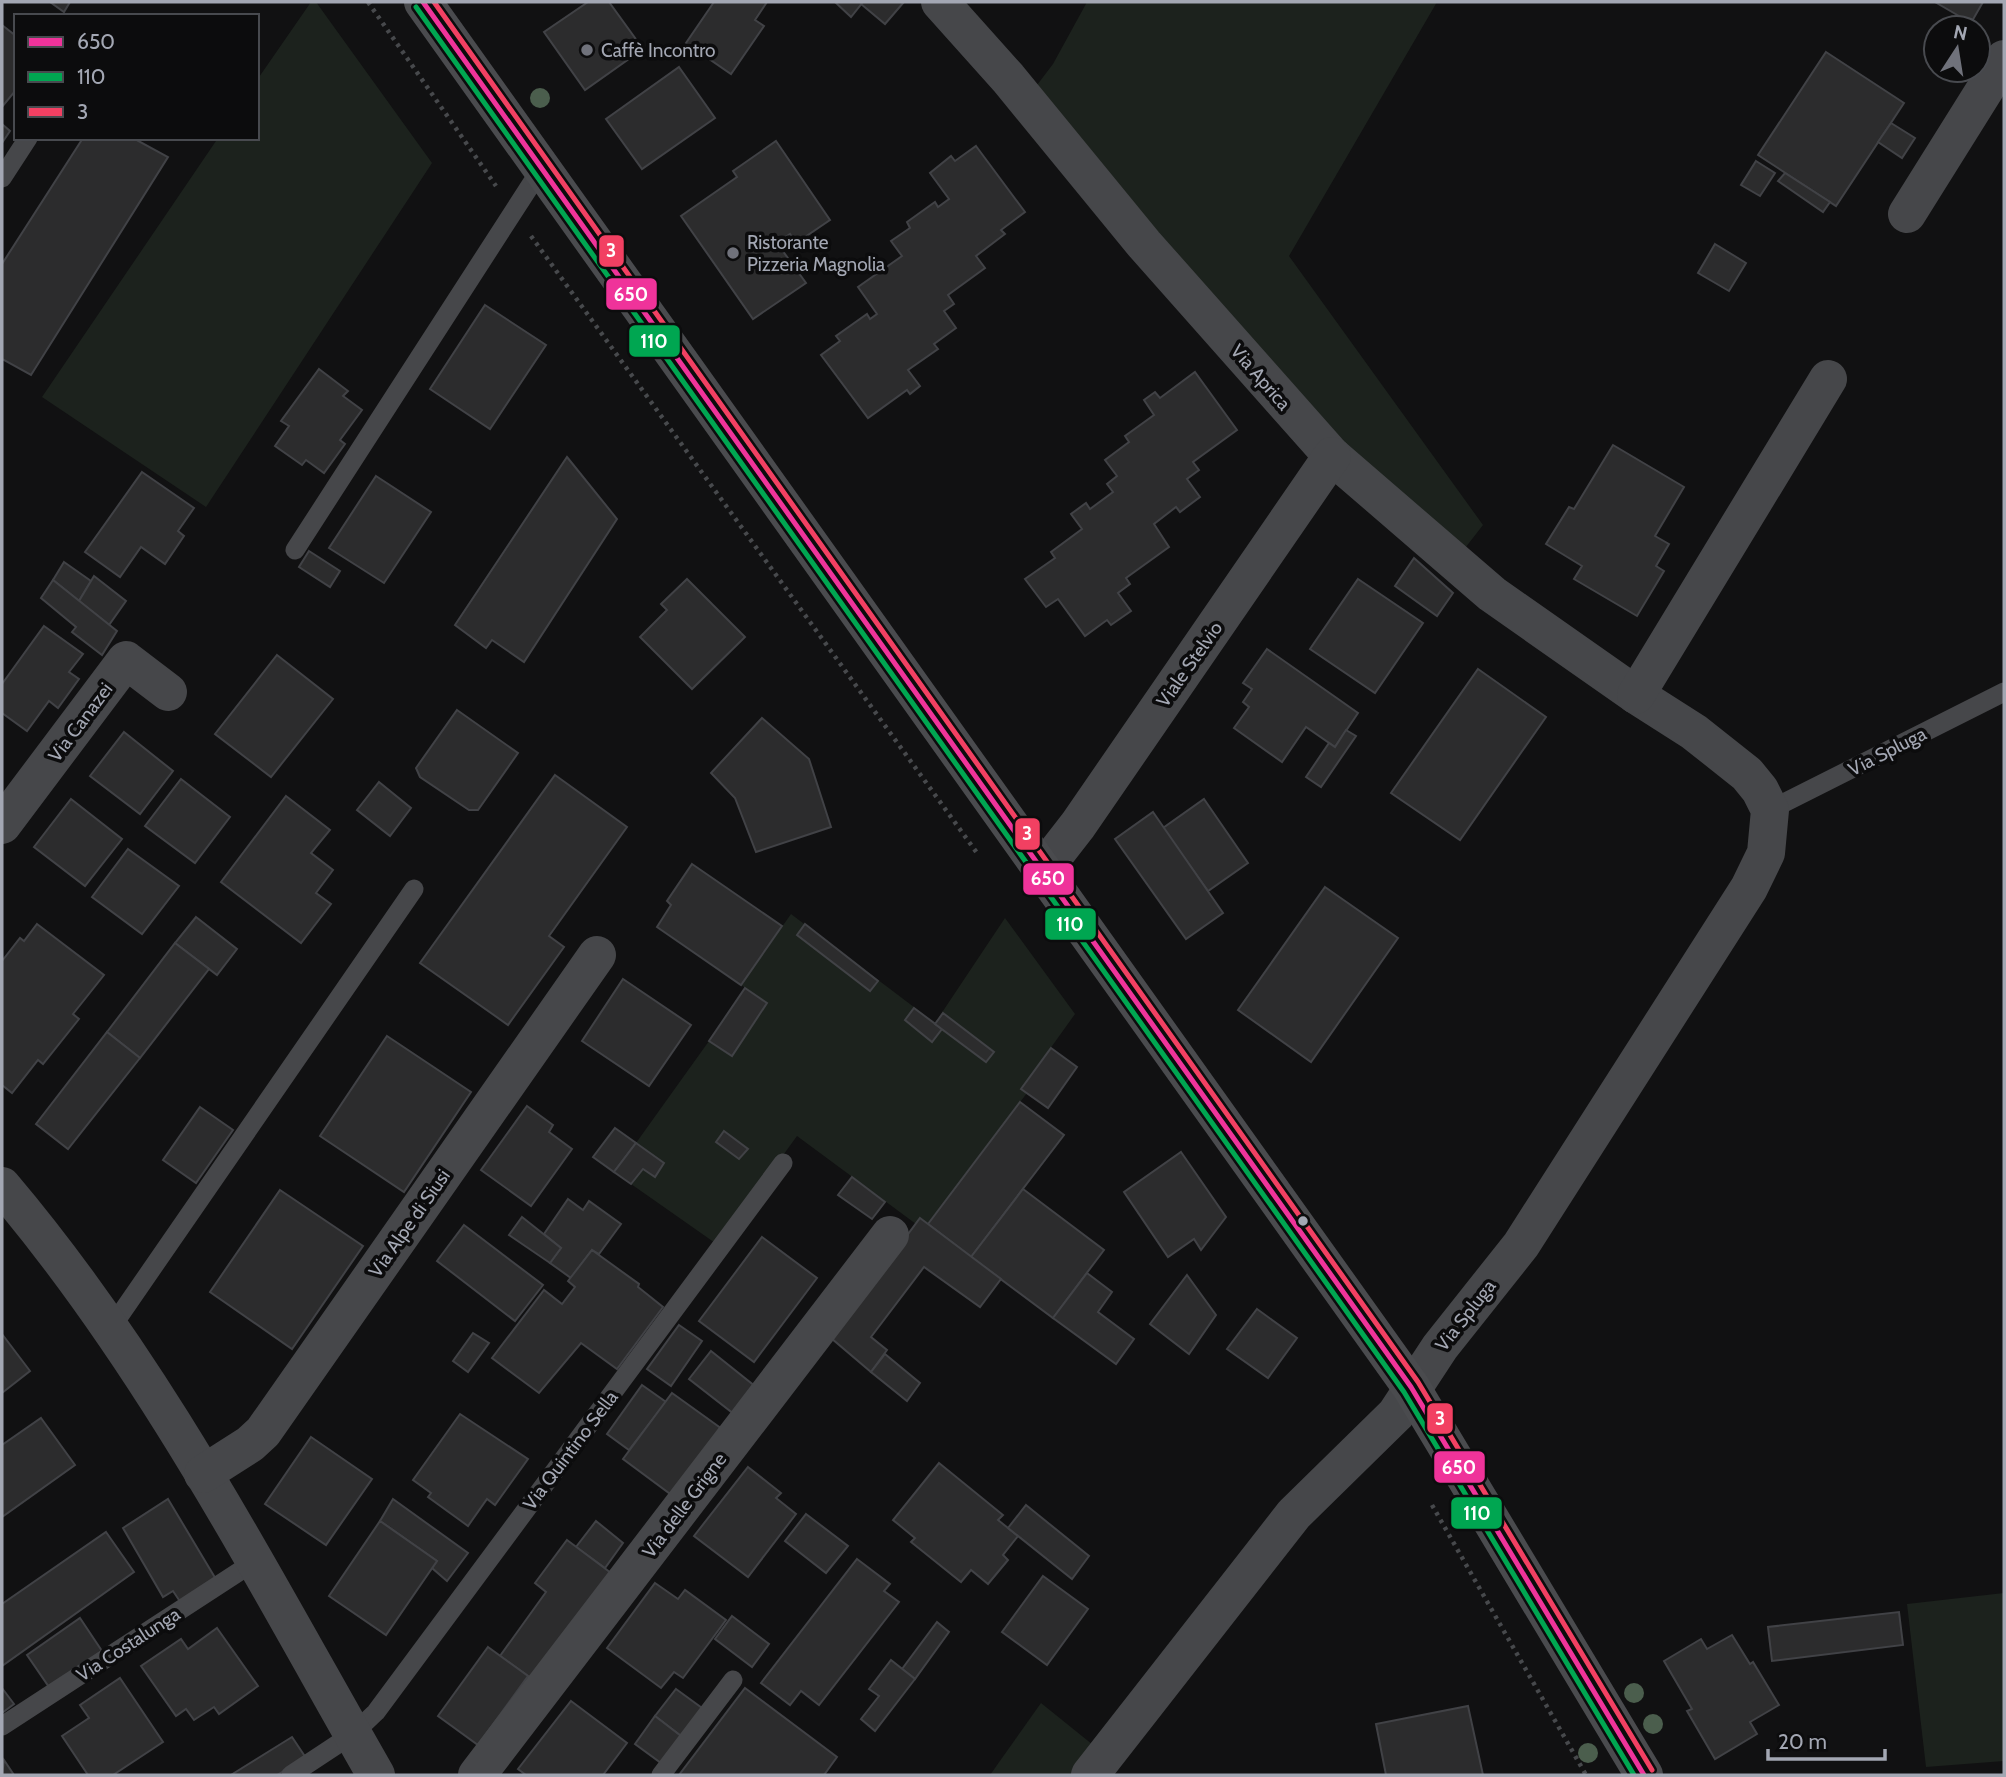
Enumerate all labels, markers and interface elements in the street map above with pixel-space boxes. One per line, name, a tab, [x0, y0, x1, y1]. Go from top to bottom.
legend	[14, 14, 259, 140]
north arrow	[1922, 14, 1992, 84]
text: N	[1951, 20, 1969, 46]
text: 650	[77, 29, 115, 54]
place label: Caffè Incontro	[601, 39, 715, 62]
marker: Caffè Incontro	[579, 42, 595, 58]
text: 110	[77, 64, 105, 89]
text: 3	[77, 99, 88, 124]
place label: Ristorante Pizzeria Magnolia	[747, 231, 885, 276]
line badge: 3	[598, 234, 625, 268]
text: 3	[606, 239, 616, 262]
marker: Ristorante Pizzeria Magnolia	[725, 245, 741, 261]
line badge: 650	[605, 277, 658, 311]
text: 650	[614, 283, 648, 306]
line badge: 110	[628, 324, 681, 358]
text: 110	[640, 330, 668, 353]
street label: Via Aprica	[1226, 340, 1296, 415]
street label: Viale Stelvio	[1152, 617, 1227, 711]
street label: Via Canazei	[43, 678, 118, 766]
street label: Via Spluga	[1844, 722, 1930, 781]
line badge: 3	[1014, 817, 1041, 851]
text: 3	[1022, 822, 1032, 845]
line badge: 650	[1022, 862, 1075, 896]
text: 650	[1031, 867, 1065, 890]
line badge: 110	[1044, 907, 1097, 941]
text: 110	[1056, 913, 1084, 936]
street label: Via Alpe di Siusi	[364, 1165, 455, 1282]
unlabelled marker	[1296, 1214, 1310, 1228]
street label: Via Spluga	[1430, 1275, 1500, 1356]
street label: Via Quintino Sella	[518, 1386, 623, 1515]
line badge: 3	[1426, 1402, 1454, 1435]
text: 3	[1435, 1407, 1445, 1430]
street label: Via delle Grigne	[637, 1448, 732, 1562]
line badge: 650	[1433, 1450, 1486, 1484]
text: 650	[1442, 1456, 1476, 1479]
line badge: 110	[1450, 1496, 1503, 1530]
text: 110	[1463, 1502, 1491, 1525]
street label: Via Costalunga	[72, 1602, 184, 1686]
scale bar	[1768, 1718, 1885, 1762]
text: 20 m	[1778, 1729, 1827, 1754]

